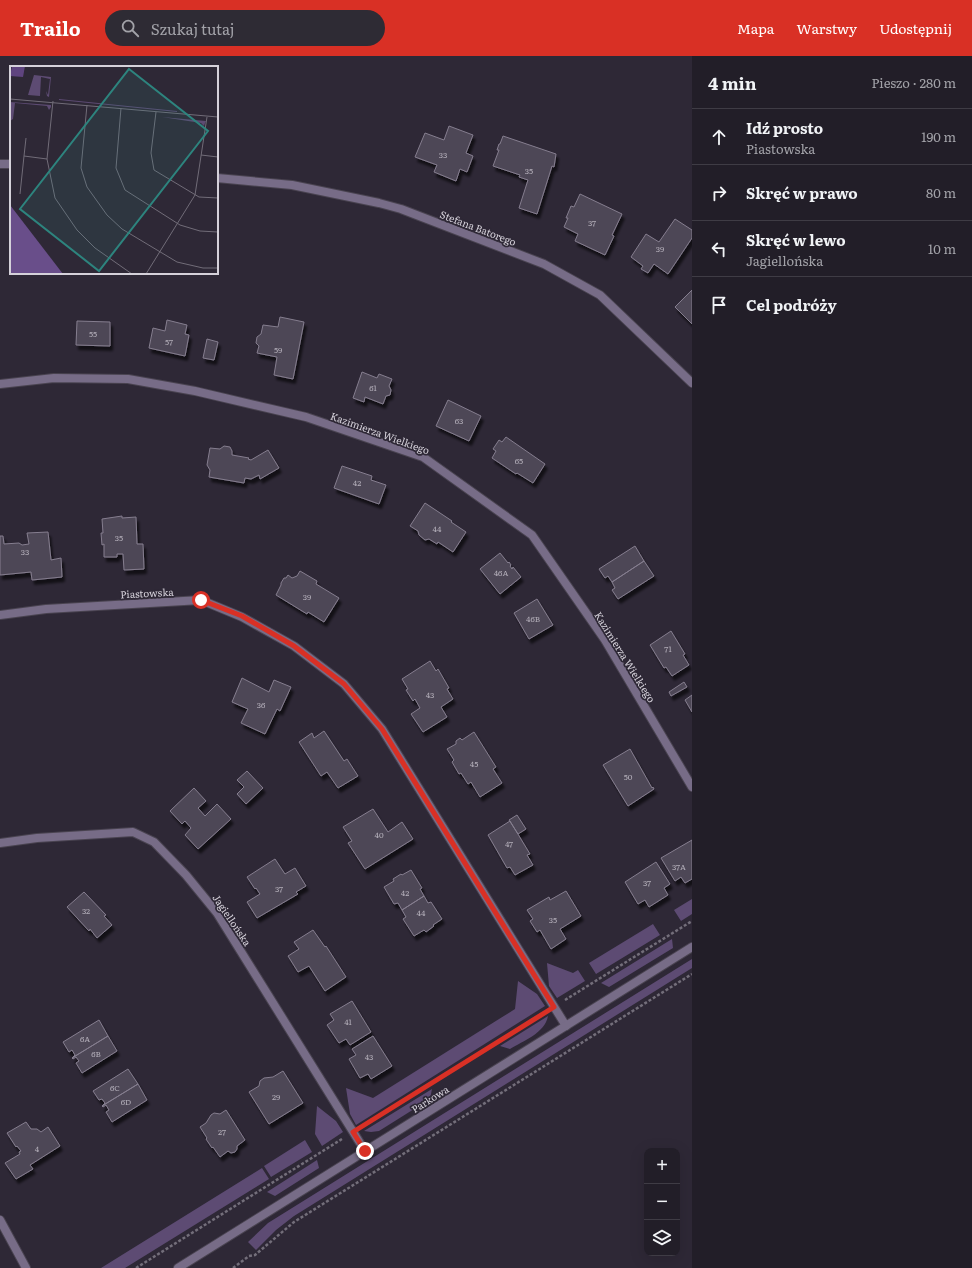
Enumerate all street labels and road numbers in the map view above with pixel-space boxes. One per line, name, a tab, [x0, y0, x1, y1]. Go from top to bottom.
street label: Stefana Batorego	[438, 206, 519, 249]
street label: Kazimierza Wielkiego	[329, 408, 432, 457]
street label: Piastowska	[120, 584, 175, 601]
street label: Kazimierza Wielkiego	[591, 609, 660, 705]
street label: Jagiellońska	[210, 891, 256, 949]
street label: Parkowa	[408, 1081, 452, 1116]

